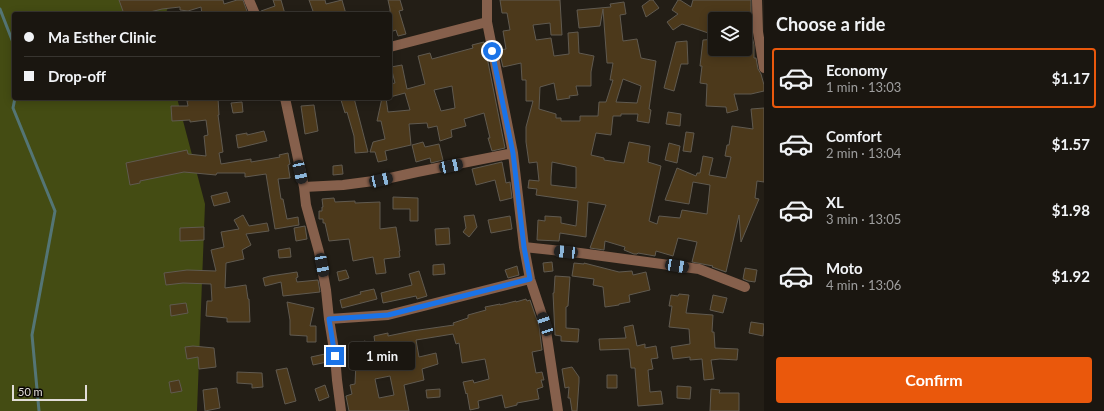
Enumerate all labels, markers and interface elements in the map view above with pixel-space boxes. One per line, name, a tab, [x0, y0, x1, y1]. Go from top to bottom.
map controls	[708, 12, 752, 56]
button: layers	[708, 12, 752, 56]
text: Choose a ride	[776, 13, 885, 35]
text: Ma Esther Clinic	[48, 28, 156, 46]
route start	[483, 42, 501, 60]
icon: car	[778, 60, 814, 96]
text: Economy	[826, 61, 887, 79]
text: Drop-off	[48, 67, 106, 85]
text: $1.17	[1052, 69, 1090, 87]
text: 1 min · 13:03	[826, 79, 901, 95]
icon: car	[778, 126, 814, 162]
text: Comfort	[826, 127, 882, 145]
text: $1.57	[1052, 135, 1090, 153]
text: 2 min · 13:04	[826, 145, 901, 161]
car	[438, 158, 464, 174]
car	[292, 159, 308, 185]
car	[368, 171, 394, 189]
icon: car	[778, 192, 814, 228]
text: XL	[826, 193, 844, 211]
text: $1.98	[1052, 201, 1090, 219]
text: 3 min · 13:05	[826, 211, 901, 227]
car	[553, 245, 579, 259]
car	[314, 252, 330, 278]
car	[664, 258, 690, 274]
icon: car	[778, 258, 814, 294]
text: Moto	[826, 259, 863, 277]
text: $1.92	[1052, 267, 1090, 285]
text: 4 min · 13:06	[826, 277, 901, 293]
car	[535, 311, 555, 337]
callout: 1 min	[349, 342, 415, 370]
route end	[326, 347, 344, 365]
text: 1 min	[366, 348, 398, 364]
button: Confirm	[776, 357, 1092, 403]
scale bar	[12, 383, 87, 402]
text: 50 m	[18, 385, 43, 398]

